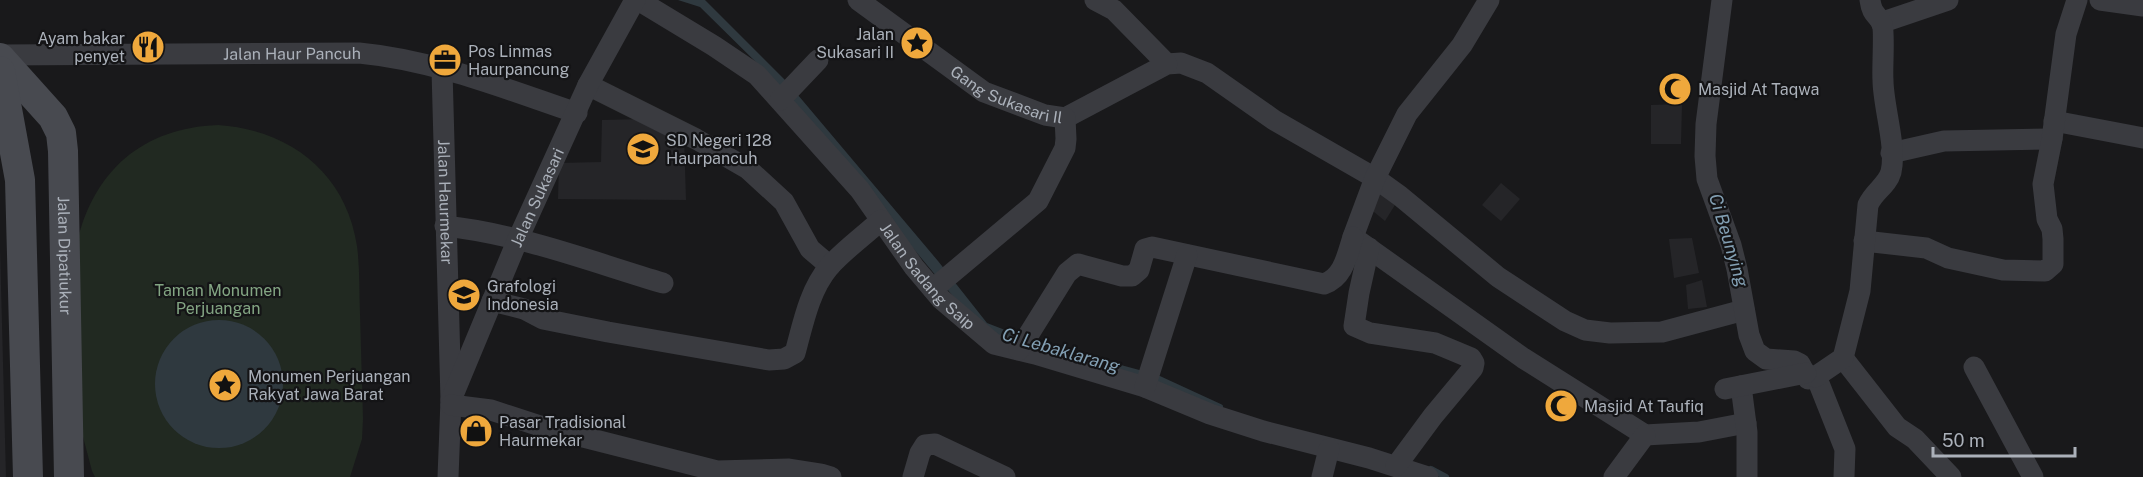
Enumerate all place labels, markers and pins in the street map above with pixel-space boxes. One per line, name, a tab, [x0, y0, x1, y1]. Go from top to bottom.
place label: Jalan Sukasari II	[816, 25, 894, 62]
place icon: Jalan Sukasari II	[899, 25, 935, 61]
place label: Ayam bakar penyet	[38, 29, 125, 66]
restaurant icon: Ayam bakar penyet	[130, 29, 166, 65]
office icon: Pos Linmas Haurpancung	[427, 42, 463, 78]
place label: Pos Linmas Haurpancung	[468, 42, 569, 79]
mosque icon: Masjid At Taqwa	[1657, 71, 1693, 107]
place label: Masjid At Taqwa	[1698, 80, 1819, 99]
school or university icon: SD Negeri 128 Haurpancuh	[625, 131, 661, 167]
place label: SD Negeri 128 Haurpancuh	[666, 131, 772, 168]
school or university icon: Grafologi Indonesia	[446, 277, 482, 313]
place label: Grafologi Indonesia	[487, 277, 559, 314]
place icon: Monumen Perjuangan Rakyat Jawa Barat	[207, 367, 243, 403]
place label: Monumen Perjuangan Rakyat Jawa Barat	[248, 367, 411, 404]
mosque icon: Masjid At Taufiq	[1543, 388, 1579, 424]
place label: Masjid At Taufiq	[1584, 397, 1704, 416]
shop icon: Pasar Tradisional Haurmekar	[458, 413, 494, 449]
place label: Pasar Tradisional Haurmekar	[499, 413, 626, 450]

